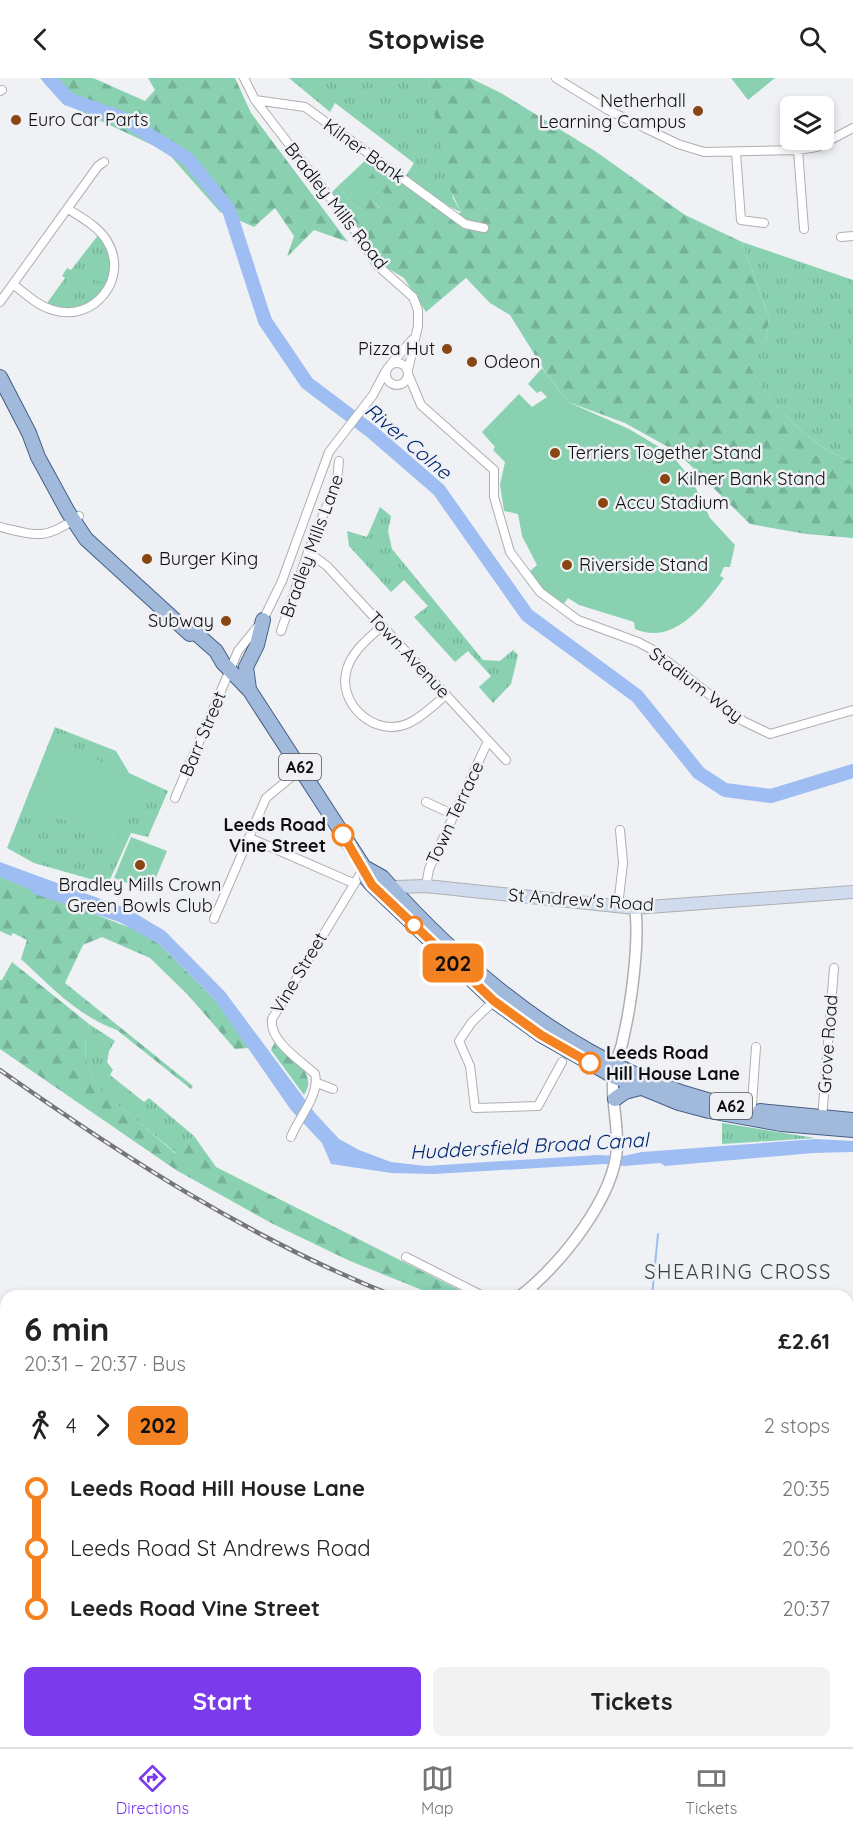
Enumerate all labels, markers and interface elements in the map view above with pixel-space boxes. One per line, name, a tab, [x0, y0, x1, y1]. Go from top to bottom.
text: Stopwise	[368, 22, 485, 56]
icon: back	[24, 23, 57, 56]
icon: search	[796, 23, 829, 56]
place label: Netherhall Learning Campus	[539, 89, 686, 133]
map controls	[780, 96, 834, 150]
button: layers	[780, 96, 834, 150]
marker: Netherhall Learning Campus	[691, 104, 705, 118]
place label: Euro Car Parts	[28, 108, 149, 131]
marker: Euro Car Parts	[9, 113, 23, 127]
street label: Kilner Bank	[319, 113, 410, 188]
street label: Bradley Mills Road	[280, 138, 393, 274]
place label: Pizza Hut	[358, 337, 435, 360]
marker: Pizza Hut	[440, 342, 454, 356]
place label: Odeon	[484, 350, 540, 373]
marker: Odeon	[465, 355, 479, 369]
water label: River Colne	[360, 397, 457, 484]
place label: Terriers Together Stand	[567, 441, 761, 464]
marker: Terriers Together Stand	[548, 446, 562, 460]
place label: Kilner Bank Stand	[677, 467, 826, 490]
street label: Bradley Mills Lane	[275, 471, 348, 621]
marker: Kilner Bank Stand	[658, 472, 672, 486]
place label: Accu Stadium	[615, 491, 729, 514]
marker: Accu Stadium	[596, 496, 610, 510]
place label: Burger King	[159, 547, 258, 570]
marker: Burger King	[140, 552, 154, 566]
place label: Riverside Stand	[579, 553, 708, 576]
marker: Riverside Stand	[560, 558, 574, 572]
street label: Town Avenue	[363, 607, 455, 703]
place label: Subway	[148, 609, 214, 632]
marker: Subway	[219, 614, 233, 628]
street label: Stadium Way	[645, 642, 748, 727]
street label: Barr Street	[174, 688, 231, 780]
road number: A62	[279, 754, 321, 780]
street label: Town Terrace	[421, 757, 489, 868]
place label: Leeds Road Vine Street	[224, 813, 326, 857]
marker: Leeds Road Vine Street	[332, 824, 354, 846]
marker: Bradley Mills Crown Green Bowls Club	[133, 858, 147, 872]
place label: Bradley Mills Crown Green Bowls Club	[59, 873, 221, 917]
street label: St Andrew's Road	[507, 883, 655, 916]
unlabelled marker	[405, 916, 423, 934]
street label: Vine Street	[265, 928, 332, 1017]
line badge: 202	[418, 944, 488, 982]
text: 202	[435, 950, 471, 976]
street label: Grove Road	[813, 994, 842, 1094]
place label: Leeds Road Hill House Lane	[606, 1041, 740, 1085]
marker: Leeds Road Hill House Lane	[579, 1052, 601, 1074]
road number: A62	[710, 1093, 752, 1119]
water label: Huddersfield Broad Canal	[409, 1127, 651, 1164]
district label: SHEARING CROSS	[644, 1259, 832, 1284]
text: 6 min	[24, 1308, 109, 1349]
text: £2.61	[778, 1327, 830, 1355]
text: 20:31 – 20:37 · Bus	[24, 1351, 186, 1376]
icon: walk	[24, 1409, 57, 1442]
icon: forward	[86, 1409, 119, 1442]
text: 202	[140, 1412, 176, 1438]
text: 4	[66, 1413, 77, 1438]
text: 2 stops	[764, 1413, 830, 1438]
text: Leeds Road Hill House Lane	[70, 1474, 365, 1502]
text: 20:35	[782, 1476, 830, 1501]
text: Leeds Road St Andrews Road	[70, 1534, 371, 1562]
text: 20:36	[782, 1536, 830, 1561]
text: Leeds Road Vine Street	[70, 1594, 320, 1622]
text: 20:37	[783, 1596, 830, 1621]
button: Start	[24, 1667, 421, 1736]
button: Tickets	[433, 1667, 830, 1736]
tab: Directions	[116, 1762, 189, 1818]
tab: Map	[421, 1762, 454, 1818]
tab: Tickets	[685, 1762, 737, 1818]

